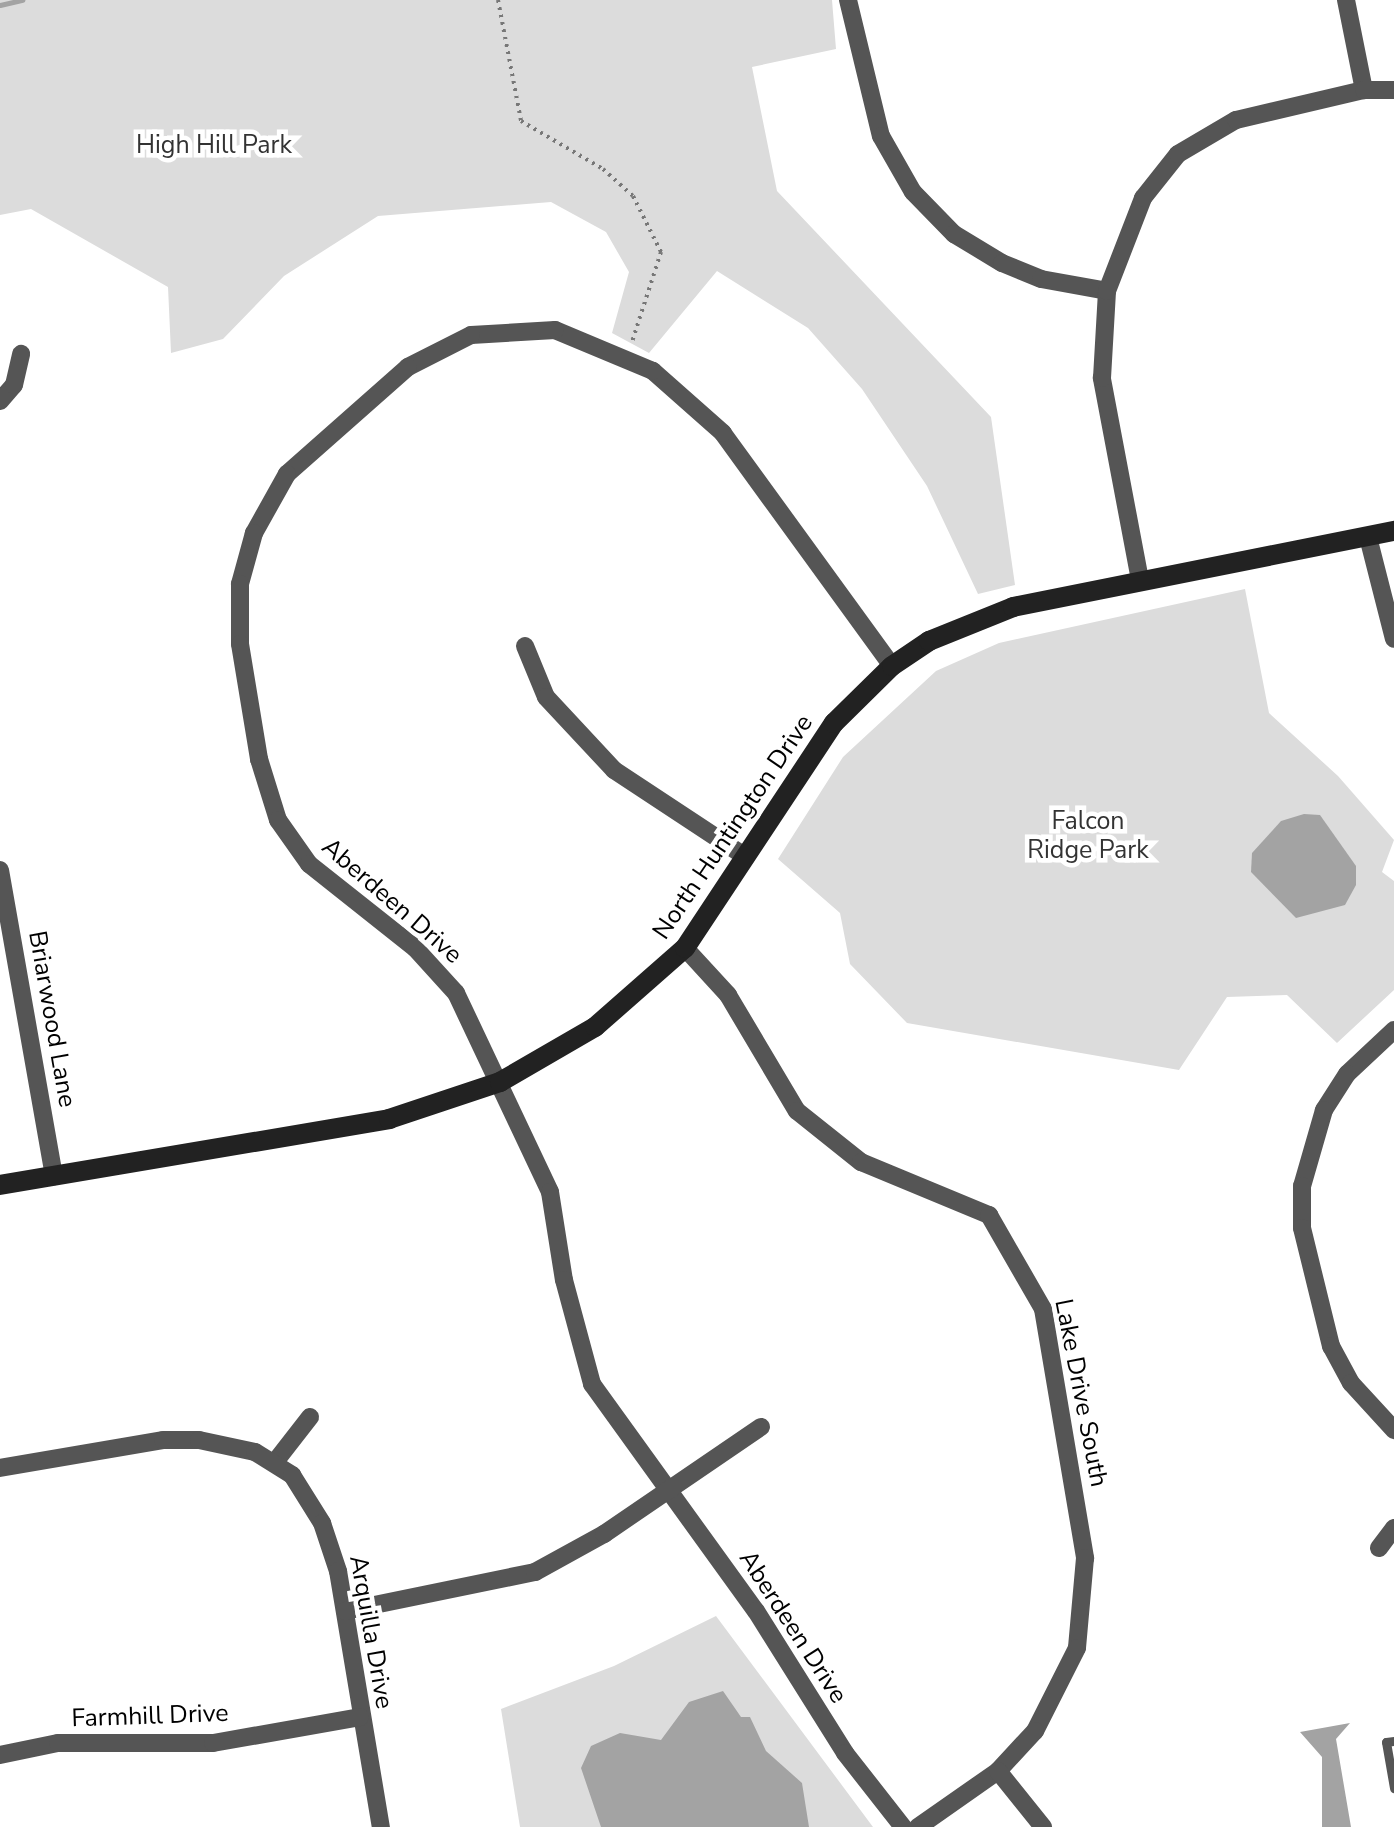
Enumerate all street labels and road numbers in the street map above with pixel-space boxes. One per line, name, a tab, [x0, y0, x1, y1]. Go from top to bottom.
street label: North Huntington Drive	[647, 709, 819, 945]
street label: Aberdeen Drive	[316, 832, 468, 970]
street label: Briarwood Lane	[22, 928, 82, 1110]
street label: Lake Drive South	[1048, 1297, 1114, 1489]
street label: Aberdeen Drive	[732, 1545, 854, 1709]
street label: Arquilla Drive	[343, 1553, 399, 1711]
street label: Farmhill Drive	[71, 1698, 229, 1734]

